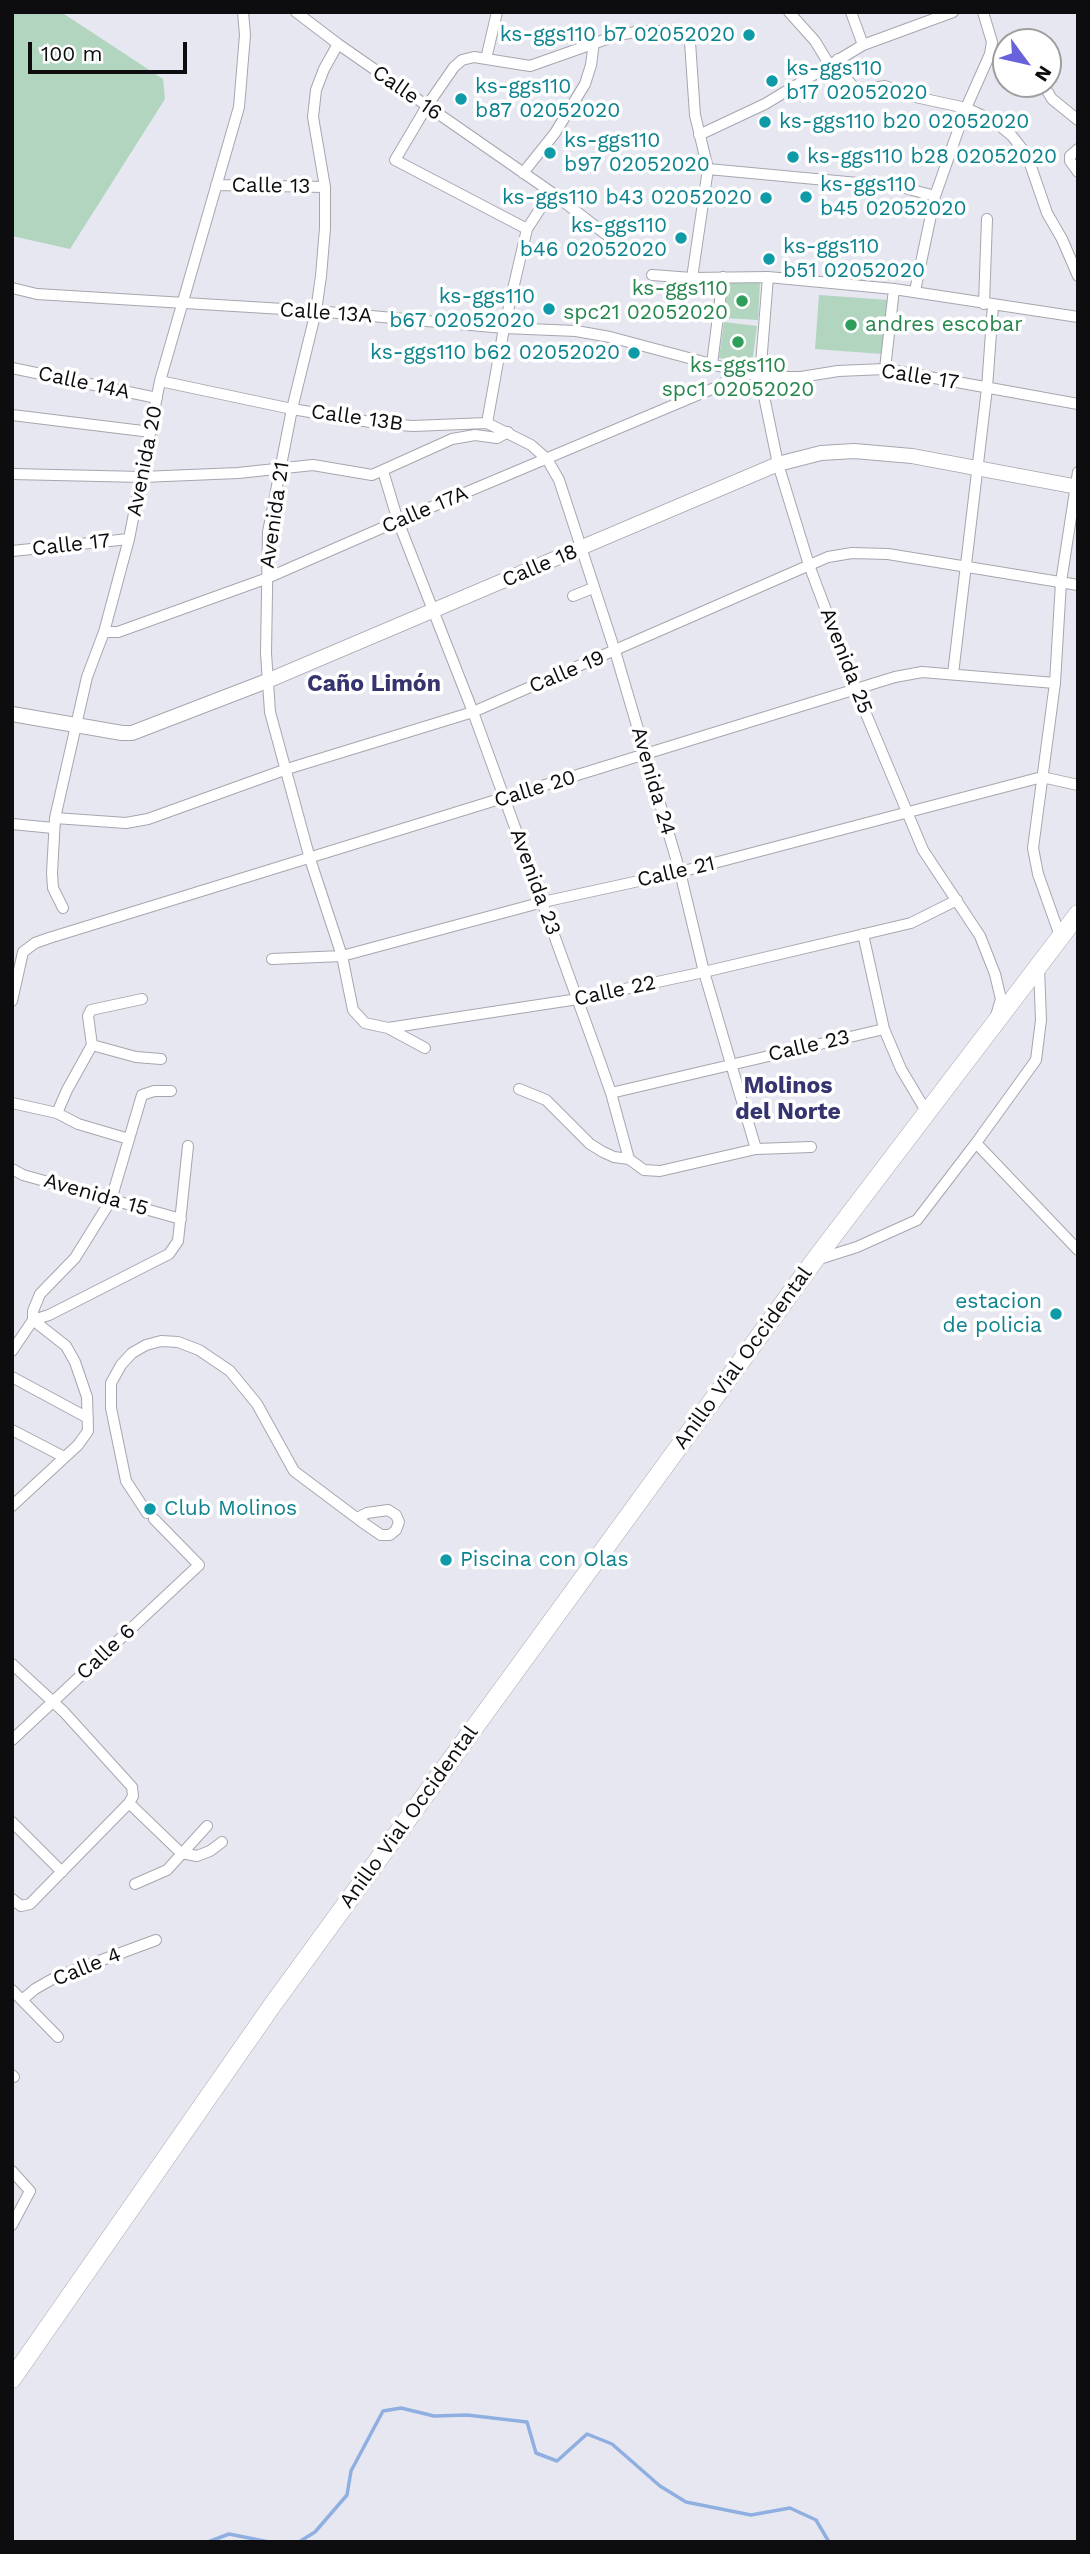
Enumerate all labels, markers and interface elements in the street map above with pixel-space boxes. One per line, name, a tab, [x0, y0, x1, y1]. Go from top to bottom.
place label: ks-ggs110 b7 02052020	[500, 22, 735, 48]
marker: ks-ggs110 b7 02052020	[741, 27, 757, 43]
scale bar	[32, 28, 191, 72]
north arrow	[992, 28, 1062, 98]
text: 100 m	[41, 41, 103, 66]
place label: ks-ggs110 b17 02052020	[786, 56, 927, 106]
street label: Calle 16	[367, 60, 447, 126]
text: N	[1030, 61, 1057, 86]
marker: ks-ggs110 b17 02052020	[764, 73, 780, 89]
place label: ks-ggs110 b87 02052020	[475, 74, 620, 124]
marker: ks-ggs110 b87 02052020	[453, 91, 469, 107]
place label: ks-ggs110 b20 02052020	[779, 109, 1029, 135]
marker: ks-ggs110 b20 02052020	[757, 114, 773, 130]
place label: ks-ggs110 b97 02052020	[564, 128, 710, 178]
place label: ks-ggs110 b28 02052020	[807, 144, 1057, 170]
marker: ks-ggs110 b97 02052020	[542, 145, 558, 161]
marker: ks-ggs110 b28 02052020	[785, 149, 801, 165]
place label: ks-ggs110 b45 02052020	[820, 172, 967, 222]
street label: Calle 13	[231, 173, 311, 199]
place label: ks-ggs110 b43 02052020	[502, 185, 752, 211]
marker: ks-ggs110 b45 02052020	[798, 189, 814, 205]
marker: ks-ggs110 b43 02052020	[758, 190, 774, 206]
place label: ks-ggs110 b46 02052020	[520, 213, 667, 263]
marker: ks-ggs110 b46 02052020	[673, 230, 689, 246]
place label: ks-ggs110 b51 02052020	[783, 234, 925, 284]
marker: ks-ggs110 b51 02052020	[761, 251, 777, 267]
place label: ks-ggs110 spc21 02052020	[563, 276, 728, 326]
place label: ks-ggs110 b67 02052020	[389, 284, 535, 334]
marker: ks-ggs110 spc21 02052020	[734, 293, 750, 309]
street label: Calle 13A	[279, 297, 373, 329]
marker: ks-ggs110 b67 02052020	[541, 301, 557, 317]
place label: andres escobar	[865, 312, 1023, 338]
marker: andres escobar	[843, 317, 859, 333]
marker: ks-ggs110 spc1 02052020	[730, 334, 746, 350]
place label: ks-ggs110 b62 02052020	[370, 340, 620, 366]
marker: ks-ggs110 b62 02052020	[626, 345, 642, 361]
place label: ks-ggs110 spc1 02052020	[662, 353, 814, 403]
street label: Calle 17	[879, 358, 961, 396]
street label: Calle 14A	[36, 361, 132, 405]
street label: Calle 13B	[309, 399, 405, 437]
street label: Avenida 20	[122, 403, 168, 519]
street label: Avenida 21	[255, 460, 295, 570]
street label: Calle 17A	[378, 481, 472, 539]
street label: Calle 17	[31, 528, 111, 562]
street label: Calle 18	[498, 539, 582, 593]
street label: Avenida 25	[814, 604, 878, 718]
street label: Calle 19	[525, 645, 609, 699]
district label: Caño Limón	[307, 670, 441, 698]
street label: Avenida 24	[626, 724, 680, 838]
street label: Calle 20	[491, 765, 579, 813]
street label: Avenida 23	[504, 825, 566, 939]
street label: Calle 21	[635, 851, 717, 893]
street label: Calle 22	[572, 970, 658, 1012]
street label: Calle 23	[766, 1024, 852, 1068]
district label: Molinos del Norte	[735, 1072, 841, 1126]
street label: Avenida 15	[41, 1168, 151, 1222]
street label: Anillo Vial Occidental	[668, 1262, 818, 1454]
place label: estacion de policia	[943, 1289, 1042, 1339]
marker: estacion de policia	[1048, 1306, 1064, 1322]
place label: Club Molinos	[164, 1496, 297, 1522]
marker: Club Molinos	[142, 1501, 158, 1517]
place label: Piscina con Olas	[460, 1547, 628, 1573]
marker: Piscina con Olas	[438, 1552, 454, 1568]
street label: Calle 6	[71, 1619, 141, 1685]
street label: Anillo Vial Occidental	[334, 1721, 484, 1913]
street label: Calle 4	[49, 1942, 125, 1992]

